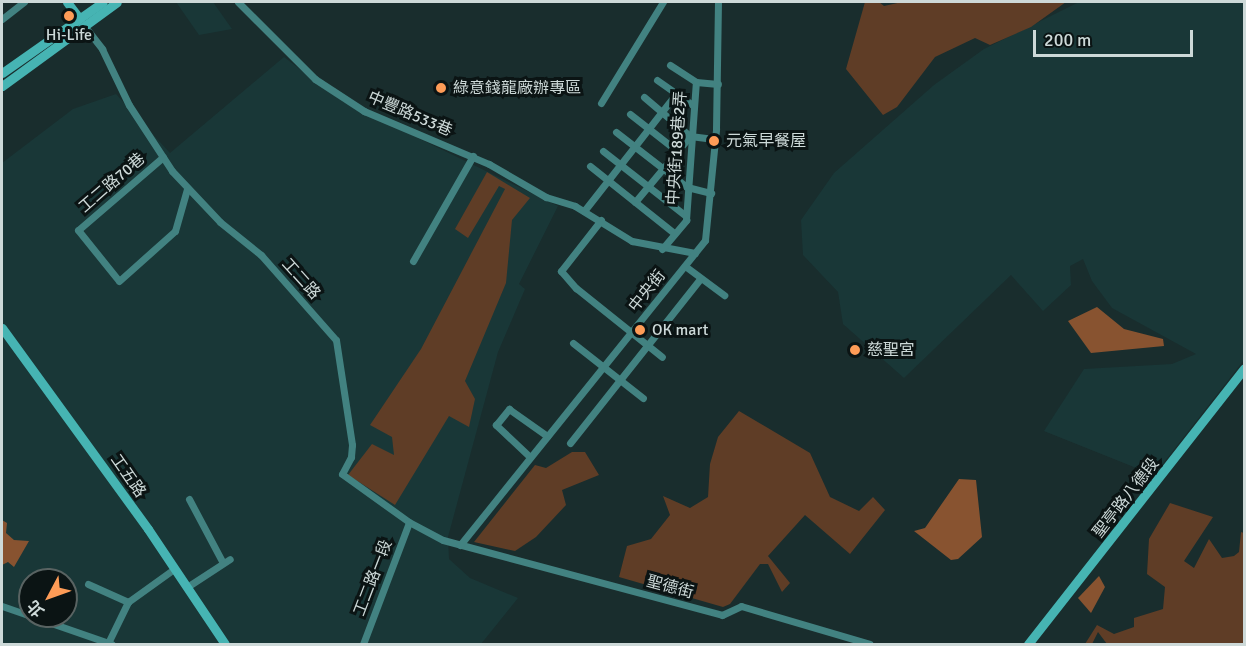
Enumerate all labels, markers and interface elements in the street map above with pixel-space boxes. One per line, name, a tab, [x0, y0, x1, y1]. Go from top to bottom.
marker: Hi-Life	[62, 9, 76, 23]
scale bar	[1036, 18, 1196, 56]
place label: Hi-Life	[46, 25, 92, 45]
text: 200 m	[1044, 29, 1091, 51]
place label: 綠意錢龍廠辦專區	[453, 78, 581, 98]
marker: 綠意錢龍廠辦專區	[434, 81, 448, 95]
street label: 中豐路533巷	[365, 88, 455, 140]
street label: 中央街189巷2弄	[663, 90, 691, 206]
place label: 元氣早餐屋	[726, 131, 806, 151]
marker: 元氣早餐屋	[707, 134, 721, 148]
street label: 工二路70巷	[75, 149, 149, 217]
street label: 工二路	[278, 255, 324, 303]
street label: 中央街	[624, 266, 670, 316]
place label: OK mart	[652, 320, 708, 340]
marker: OK mart	[633, 323, 647, 337]
place label: 慈聖宮	[867, 340, 915, 360]
marker: 慈聖宮	[848, 343, 862, 357]
street label: 工五路	[106, 451, 150, 501]
street label: 聖亭路八德段	[1089, 454, 1163, 542]
street label: 工二路一段	[350, 537, 396, 619]
north arrow	[18, 568, 78, 628]
street label: 聖德街	[644, 572, 696, 602]
text: 北	[23, 596, 49, 621]

